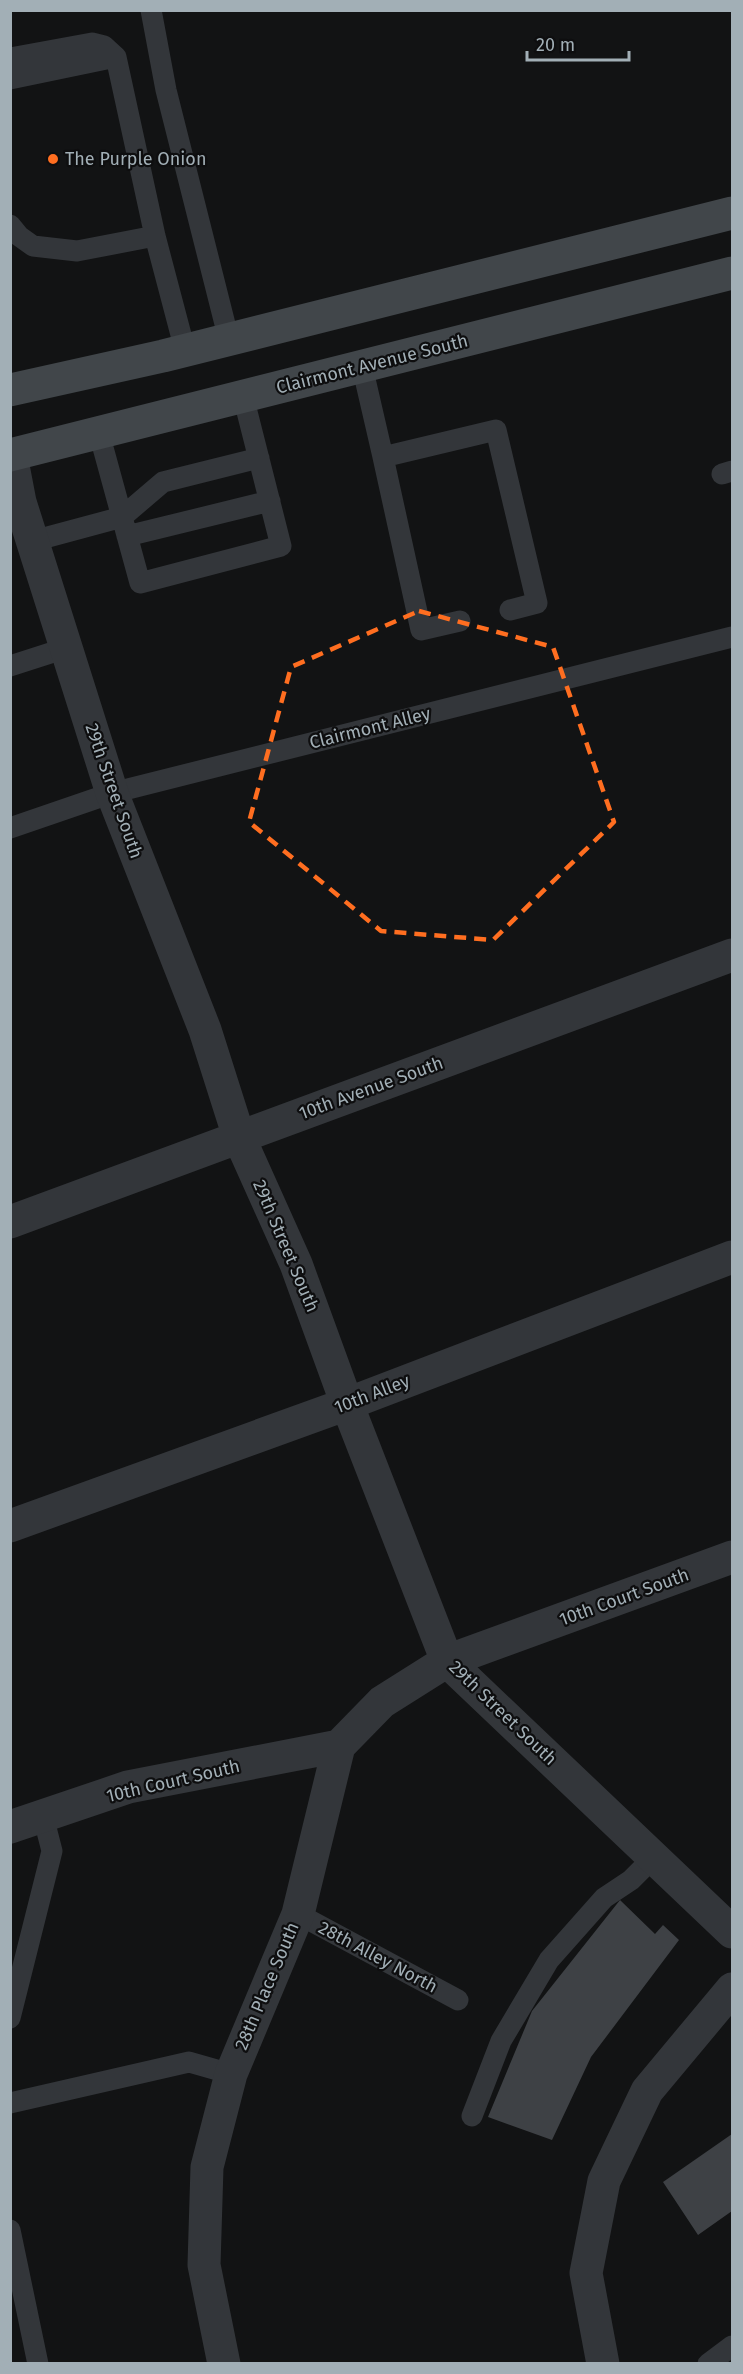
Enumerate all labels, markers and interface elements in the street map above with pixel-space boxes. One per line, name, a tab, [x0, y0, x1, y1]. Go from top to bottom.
scale bar	[527, 24, 629, 62]
text: 20 m	[536, 34, 575, 56]
place label: The Purple Onion	[65, 148, 206, 170]
marker: The Purple Onion	[46, 152, 60, 166]
street label: Clairmont Avenue South	[274, 329, 470, 399]
street label: Clairmont Alley	[307, 702, 433, 754]
street label: 29th Street South	[81, 721, 147, 861]
street label: 10th Avenue South	[296, 1052, 446, 1124]
street label: 29th Street South	[248, 1177, 324, 1315]
street label: 10th Alley	[331, 1370, 413, 1418]
street label: 10th Court South	[556, 1563, 692, 1631]
street label: 29th Street South	[444, 1656, 562, 1770]
street label: 10th Court South	[104, 1755, 242, 1807]
street label: 28th Alley North	[315, 1916, 441, 1998]
street label: 28th Place South	[230, 1919, 304, 2053]

